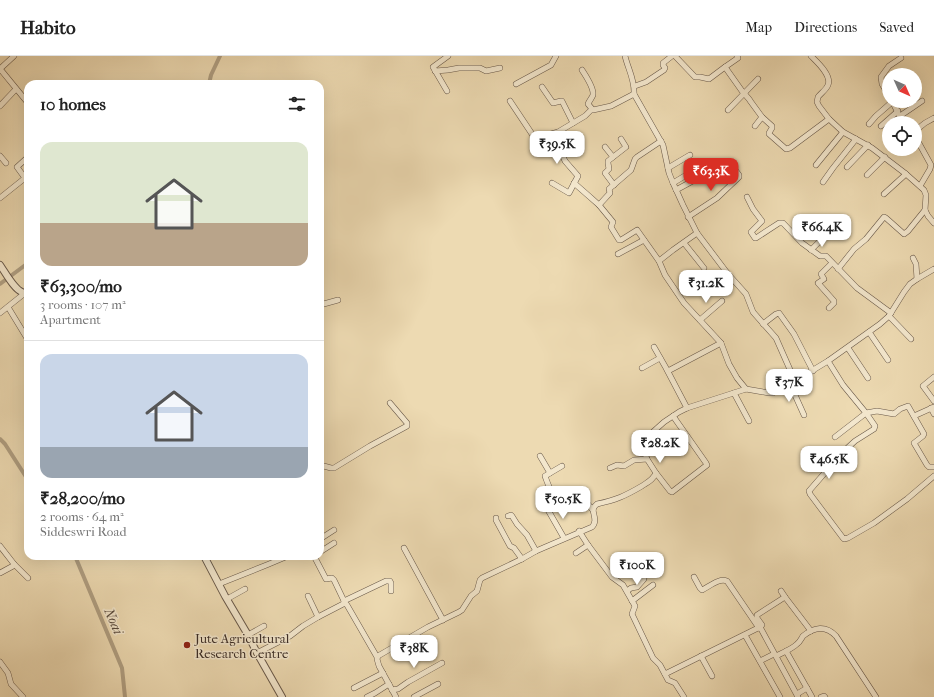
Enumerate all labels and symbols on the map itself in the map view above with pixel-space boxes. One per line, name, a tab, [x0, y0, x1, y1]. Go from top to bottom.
north arrow	[882, 68, 922, 108]
pin: ₹39.5K	[524, 131, 590, 165]
pin: ₹63.3K	[678, 158, 744, 192]
pin: ₹66.4K	[789, 214, 855, 248]
pin: ₹31.2K	[673, 270, 739, 304]
pin: ₹37K	[765, 369, 813, 403]
pin: ₹28.2K	[627, 430, 693, 464]
pin: ₹46.5K	[796, 446, 862, 480]
pin: ₹50.5K	[530, 486, 596, 520]
pin: ₹100K	[609, 552, 665, 586]
water label: Noai	[100, 604, 127, 638]
place label: Jute Agricultural Research Centre	[194, 631, 290, 661]
pin: ₹38K	[390, 635, 438, 669]
marker: Jute Agricultural Research Centre	[182, 640, 192, 650]

